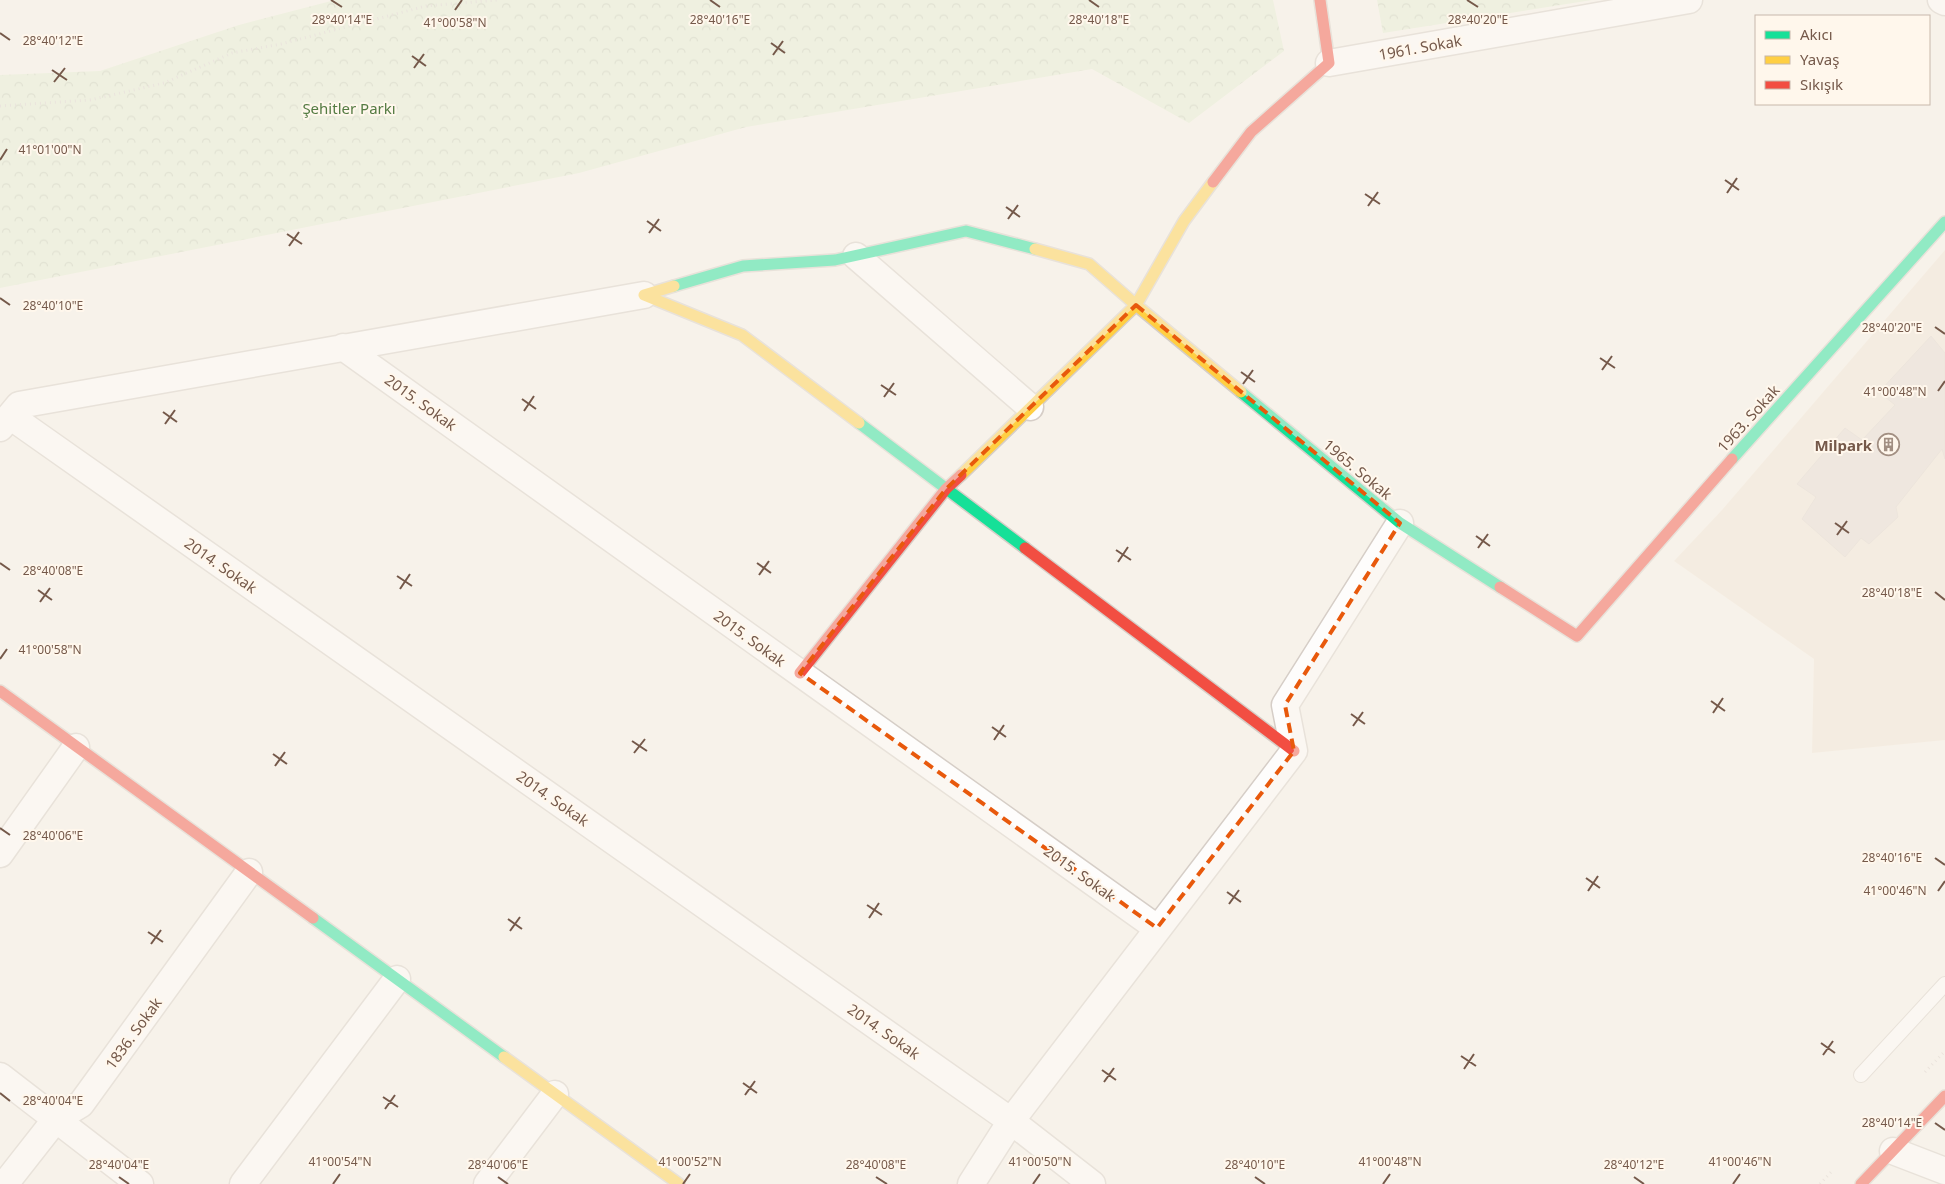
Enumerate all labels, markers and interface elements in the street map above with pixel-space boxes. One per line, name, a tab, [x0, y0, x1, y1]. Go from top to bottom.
text: 28°40'14"E	[312, 11, 372, 28]
text: 28°40'16"E	[690, 11, 750, 28]
text: 28°40'18"E	[1069, 11, 1129, 28]
text: 28°40'20"E	[1448, 11, 1508, 28]
text: 41°00'58"N	[423, 14, 487, 31]
legend	[1755, 15, 1930, 105]
text: Akıcı	[1800, 24, 1833, 44]
street label: 1961. Sokak	[1377, 30, 1463, 64]
text: 28°40'12"E	[23, 32, 83, 49]
text: Yavaş	[1800, 49, 1839, 69]
text: Sıkışık	[1800, 74, 1843, 94]
park label: Şehitler Parkı	[302, 98, 396, 118]
text: 41°01'00"N	[18, 141, 82, 158]
text: 28°40'10"E	[23, 297, 83, 314]
text: 28°40'20"E	[1862, 319, 1922, 336]
street label: 2015. Sokak	[381, 369, 461, 435]
street label: 1963. Sokak	[1712, 380, 1784, 456]
text: 41°00'48"N	[1863, 383, 1927, 400]
building icon: Milpark	[1876, 433, 1900, 457]
street label: 1965. Sokak	[1319, 434, 1397, 504]
place label: Milpark	[1814, 435, 1873, 455]
street label: 2014. Sokak	[181, 533, 261, 597]
text: 28°40'08"E	[23, 562, 83, 579]
text: 28°40'18"E	[1862, 584, 1922, 601]
street label: 2015. Sokak	[710, 605, 790, 671]
text: 41°00'58"N	[18, 641, 82, 658]
street label: 2014. Sokak	[513, 766, 593, 830]
text: 28°40'06"E	[23, 827, 83, 844]
street label: 2015. Sokak	[1040, 840, 1120, 906]
text: 28°40'16"E	[1862, 849, 1922, 866]
text: 41°00'46"N	[1863, 882, 1927, 899]
street label: 1836. Sokak	[100, 993, 166, 1073]
street label: 2014. Sokak	[844, 999, 924, 1063]
text: 28°40'04"E	[23, 1092, 83, 1109]
text: 28°40'14"E	[1862, 1114, 1922, 1131]
text: 41°00'54"N	[308, 1153, 372, 1170]
text: 41°00'52"N	[658, 1153, 722, 1170]
text: 41°00'50"N	[1008, 1153, 1072, 1170]
text: 41°00'48"N	[1358, 1153, 1422, 1170]
text: 41°00'46"N	[1708, 1153, 1772, 1170]
text: 28°40'04"E	[89, 1156, 149, 1173]
text: 28°40'06"E	[468, 1156, 528, 1173]
text: 28°40'08"E	[846, 1156, 906, 1173]
text: 28°40'10"E	[1225, 1156, 1285, 1173]
text: 28°40'12"E	[1604, 1156, 1664, 1173]

